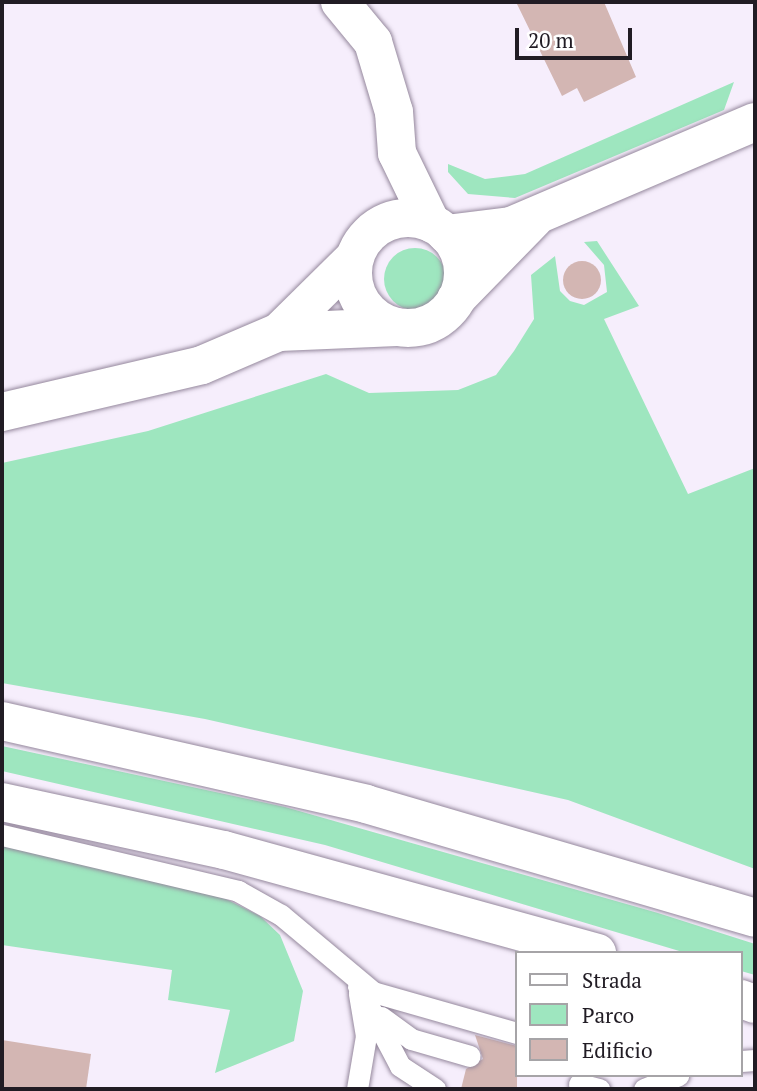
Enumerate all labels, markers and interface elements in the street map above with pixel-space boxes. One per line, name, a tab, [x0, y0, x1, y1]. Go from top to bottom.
scale bar	[519, 14, 636, 58]
text: 20 m	[528, 26, 574, 54]
legend	[516, 951, 743, 1077]
text: Strada	[582, 966, 642, 994]
text: Parco	[582, 1001, 634, 1029]
text: Edificio	[582, 1036, 653, 1064]

